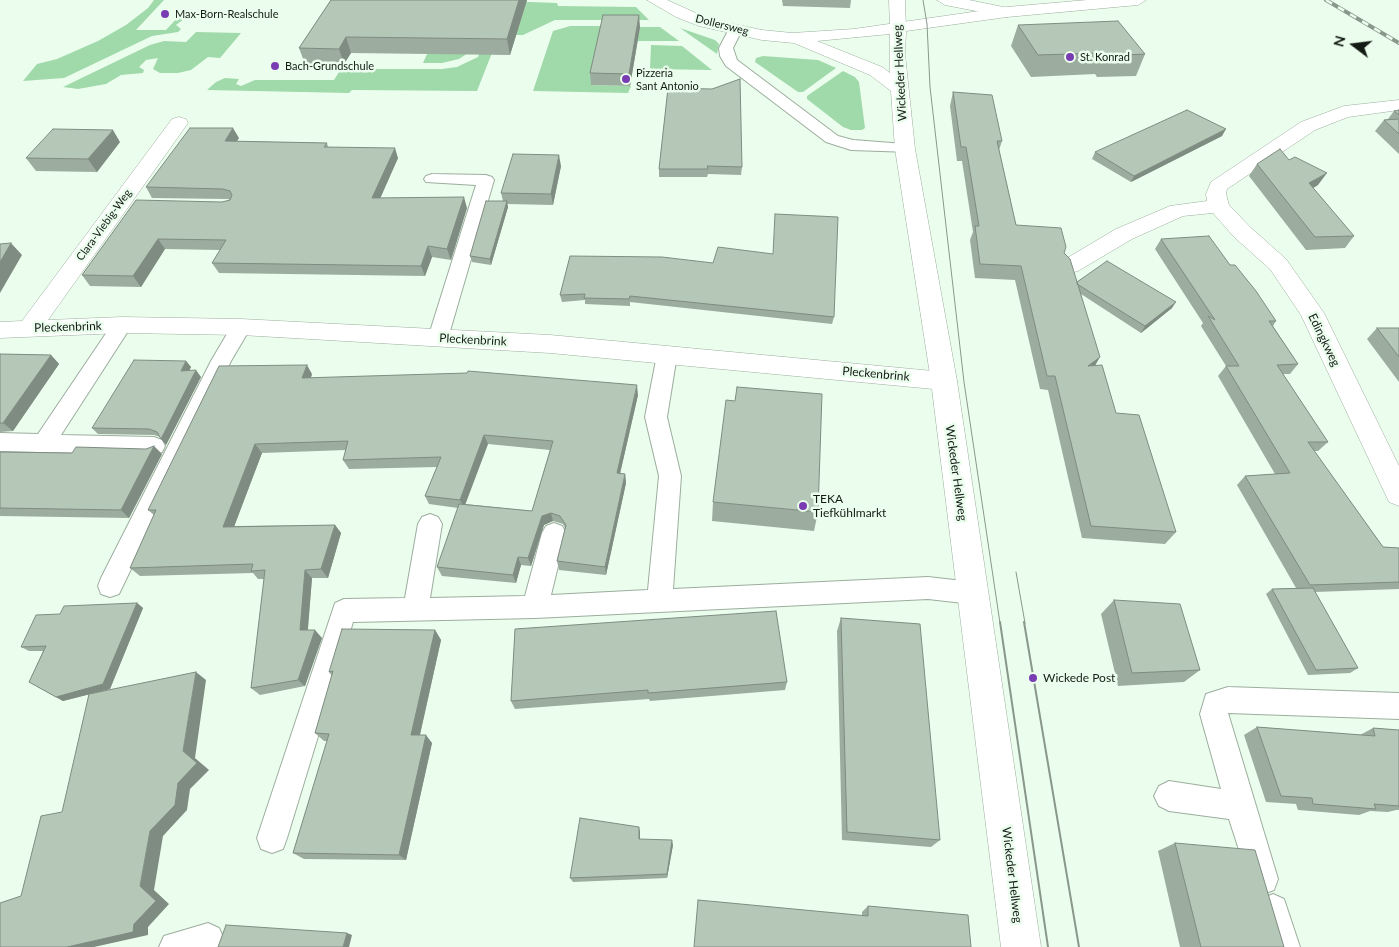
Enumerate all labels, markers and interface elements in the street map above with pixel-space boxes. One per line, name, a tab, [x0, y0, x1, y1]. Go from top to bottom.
place label: Max-Born-Realschule	[175, 7, 278, 21]
marker: Max-Born-Realschule	[159, 8, 171, 20]
street label: Dollersweg	[694, 12, 750, 38]
north arrow	[1329, 20, 1379, 70]
street label: Wickeder Hellweg	[890, 24, 910, 122]
text: N	[1329, 34, 1349, 48]
place label: St. Konrad	[1080, 50, 1130, 64]
marker: St. Konrad	[1064, 51, 1076, 63]
place label: Bach-Grundschule	[285, 59, 374, 73]
marker: Bach-Grundschule	[269, 60, 281, 72]
place label: Pizzeria Sant Antonio	[636, 66, 699, 92]
marker: Pizzeria Sant Antonio	[620, 73, 632, 85]
street label: Clara-Viebig-Weg	[74, 187, 134, 263]
street label: Edingkweg	[1305, 311, 1343, 369]
street label: Pleckenbrink	[34, 319, 102, 335]
street label: Pleckenbrink	[439, 331, 507, 349]
street label: Pleckenbrink	[842, 364, 910, 384]
street label: Wickeder Hellweg	[942, 424, 970, 522]
place label: TEKA Tiefkühlmarkt	[813, 492, 886, 520]
marker: TEKA Tiefkühlmarkt	[797, 500, 809, 512]
place label: Wickede Post	[1043, 671, 1115, 685]
marker: Wickede Post	[1027, 672, 1039, 684]
street label: Wickeder Hellweg	[999, 826, 1025, 924]

